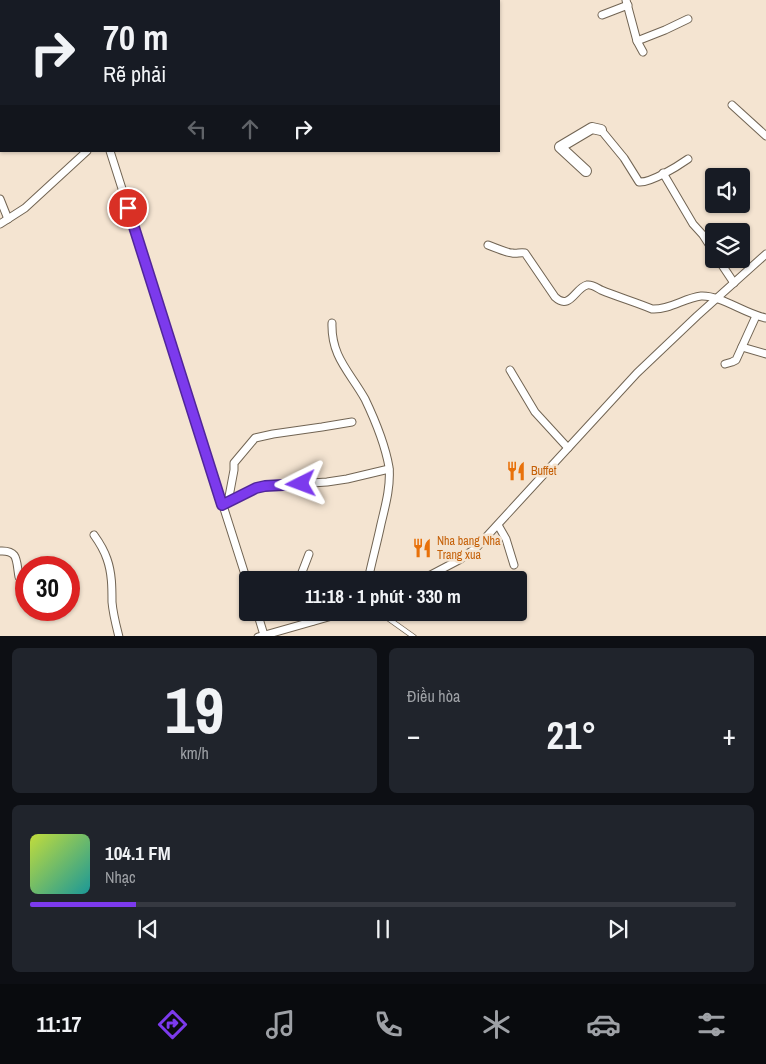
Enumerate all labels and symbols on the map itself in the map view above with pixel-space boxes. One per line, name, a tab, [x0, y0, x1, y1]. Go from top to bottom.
pin	[107, 187, 149, 229]
position arrow	[274, 457, 326, 509]
restaurant icon: Buffet	[505, 460, 527, 482]
place label: Buffet	[531, 463, 557, 479]
place label: Nha bang Nha Trang xua	[437, 533, 501, 563]
restaurant icon: Nha bang Nha Trang xua	[411, 537, 433, 559]
speed limit sign: 30	[15, 556, 80, 621]

